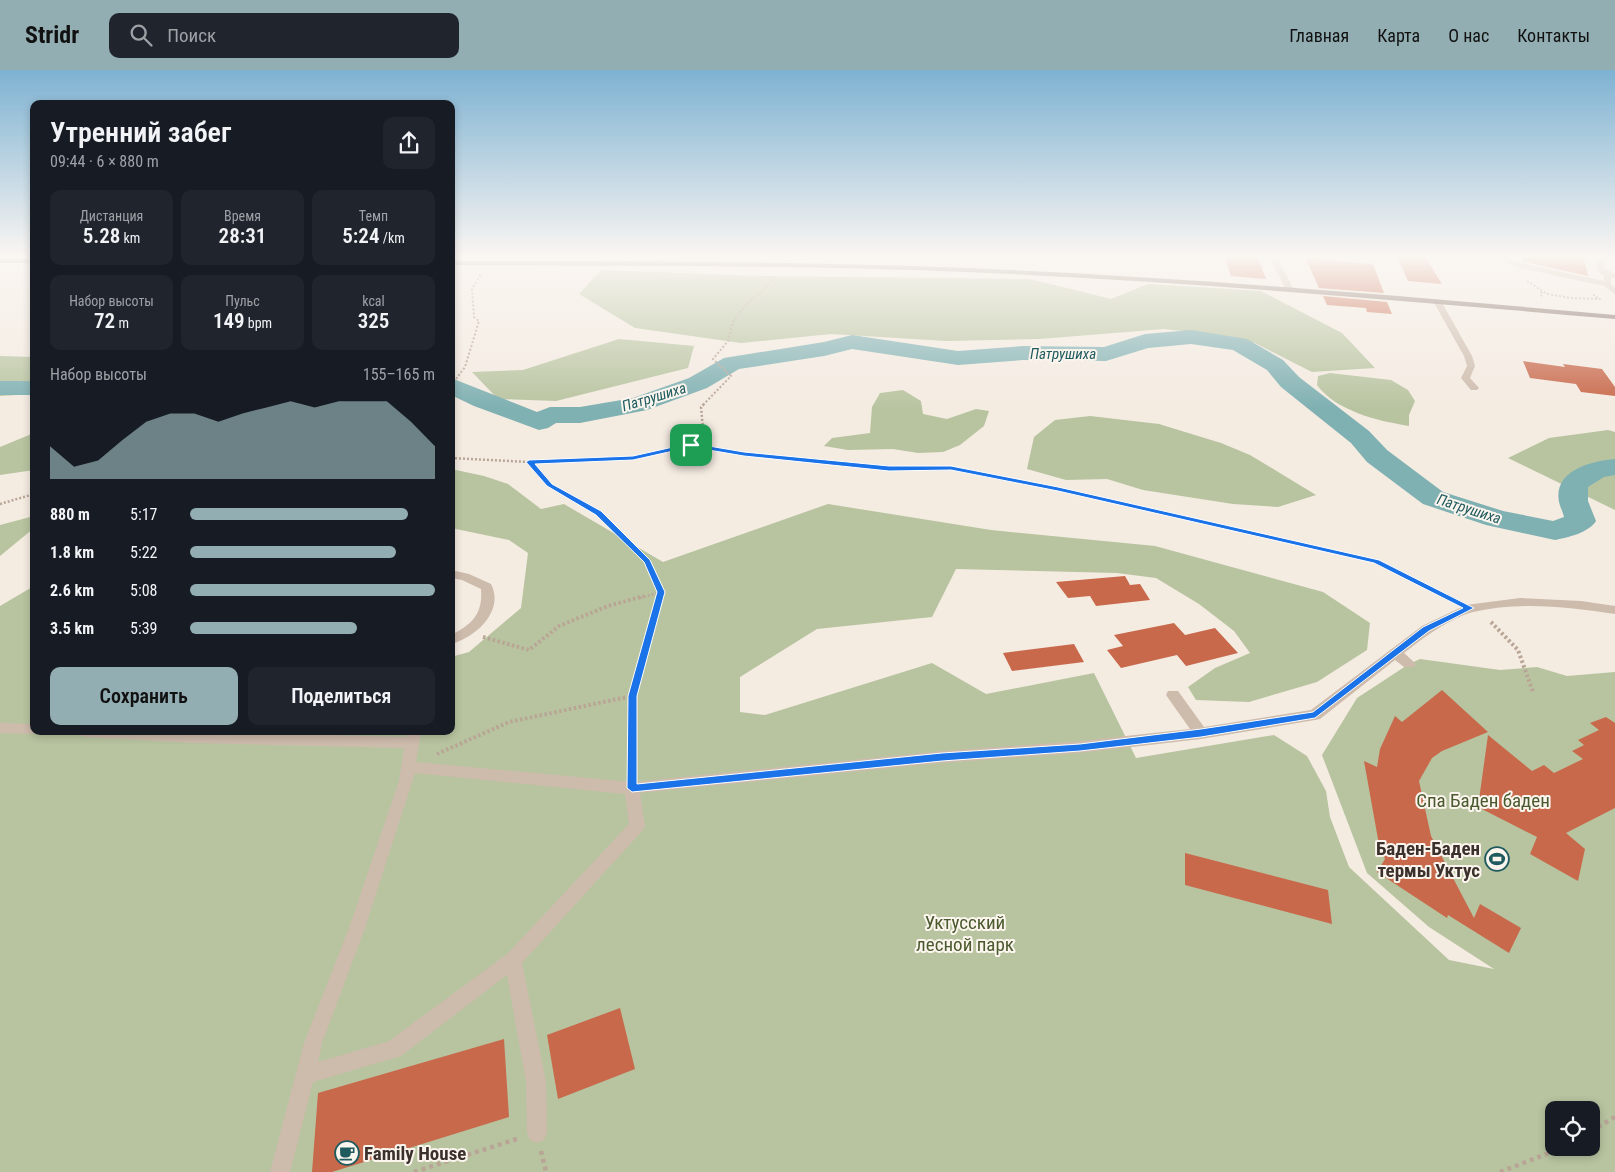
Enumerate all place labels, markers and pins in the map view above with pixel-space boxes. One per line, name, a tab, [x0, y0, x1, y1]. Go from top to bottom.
pin	[670, 424, 712, 466]
place label: Баден-Баден термы Уктус	[1376, 837, 1480, 882]
sports icon: Баден-Баден термы Уктус	[1484, 846, 1510, 872]
cafe icon: Family House	[334, 1140, 360, 1166]
place label: Family House	[364, 1142, 466, 1165]

